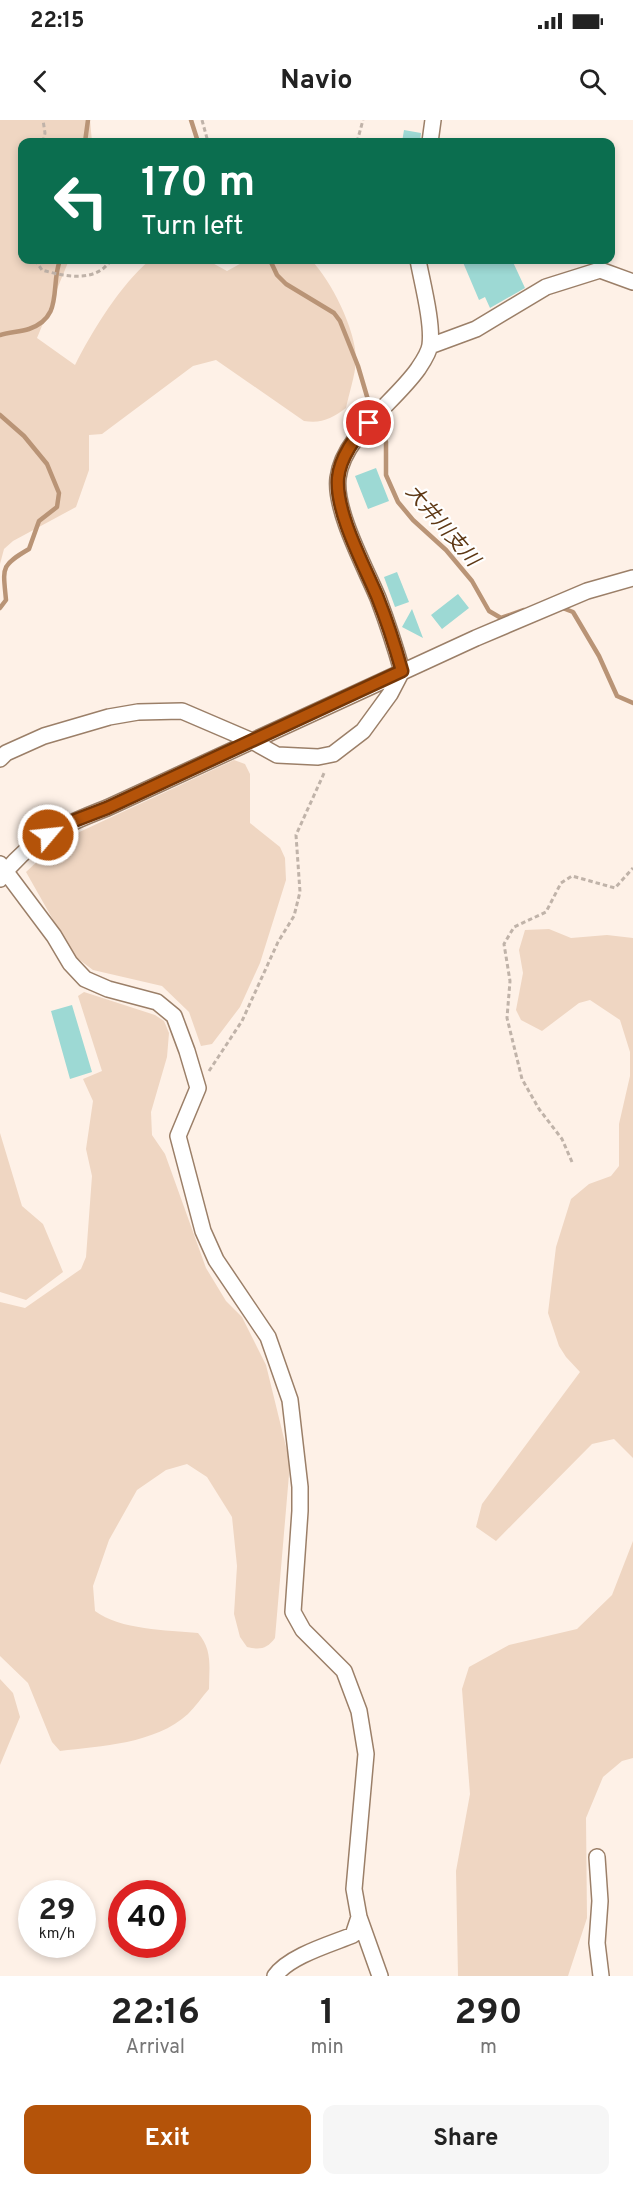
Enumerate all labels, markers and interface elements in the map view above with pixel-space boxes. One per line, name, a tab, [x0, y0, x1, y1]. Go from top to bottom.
text: 22:15	[30, 8, 85, 35]
text: Navio	[280, 64, 353, 98]
icon: back	[24, 65, 57, 98]
icon: search	[576, 65, 609, 98]
text: 170 m	[141, 158, 255, 211]
icon: left	[42, 162, 120, 240]
text: Turn left	[141, 210, 243, 244]
pin	[343, 397, 394, 448]
icon: arrive	[352, 406, 385, 439]
water label: 大井川支川	[399, 480, 485, 574]
position arrow	[16, 803, 80, 867]
speed limit sign: 40	[108, 1880, 186, 1958]
text: 29	[39, 1893, 75, 1930]
text: km/h	[39, 1925, 75, 1944]
text: 22:16	[111, 1991, 200, 2037]
text: 1	[320, 1991, 334, 2037]
text: 290	[454, 1991, 522, 2037]
text: Arrival	[125, 2035, 185, 2061]
text: min	[311, 2035, 344, 2061]
text: m	[480, 2035, 497, 2061]
button: Exit	[24, 2105, 311, 2174]
button: Share	[323, 2105, 609, 2174]

